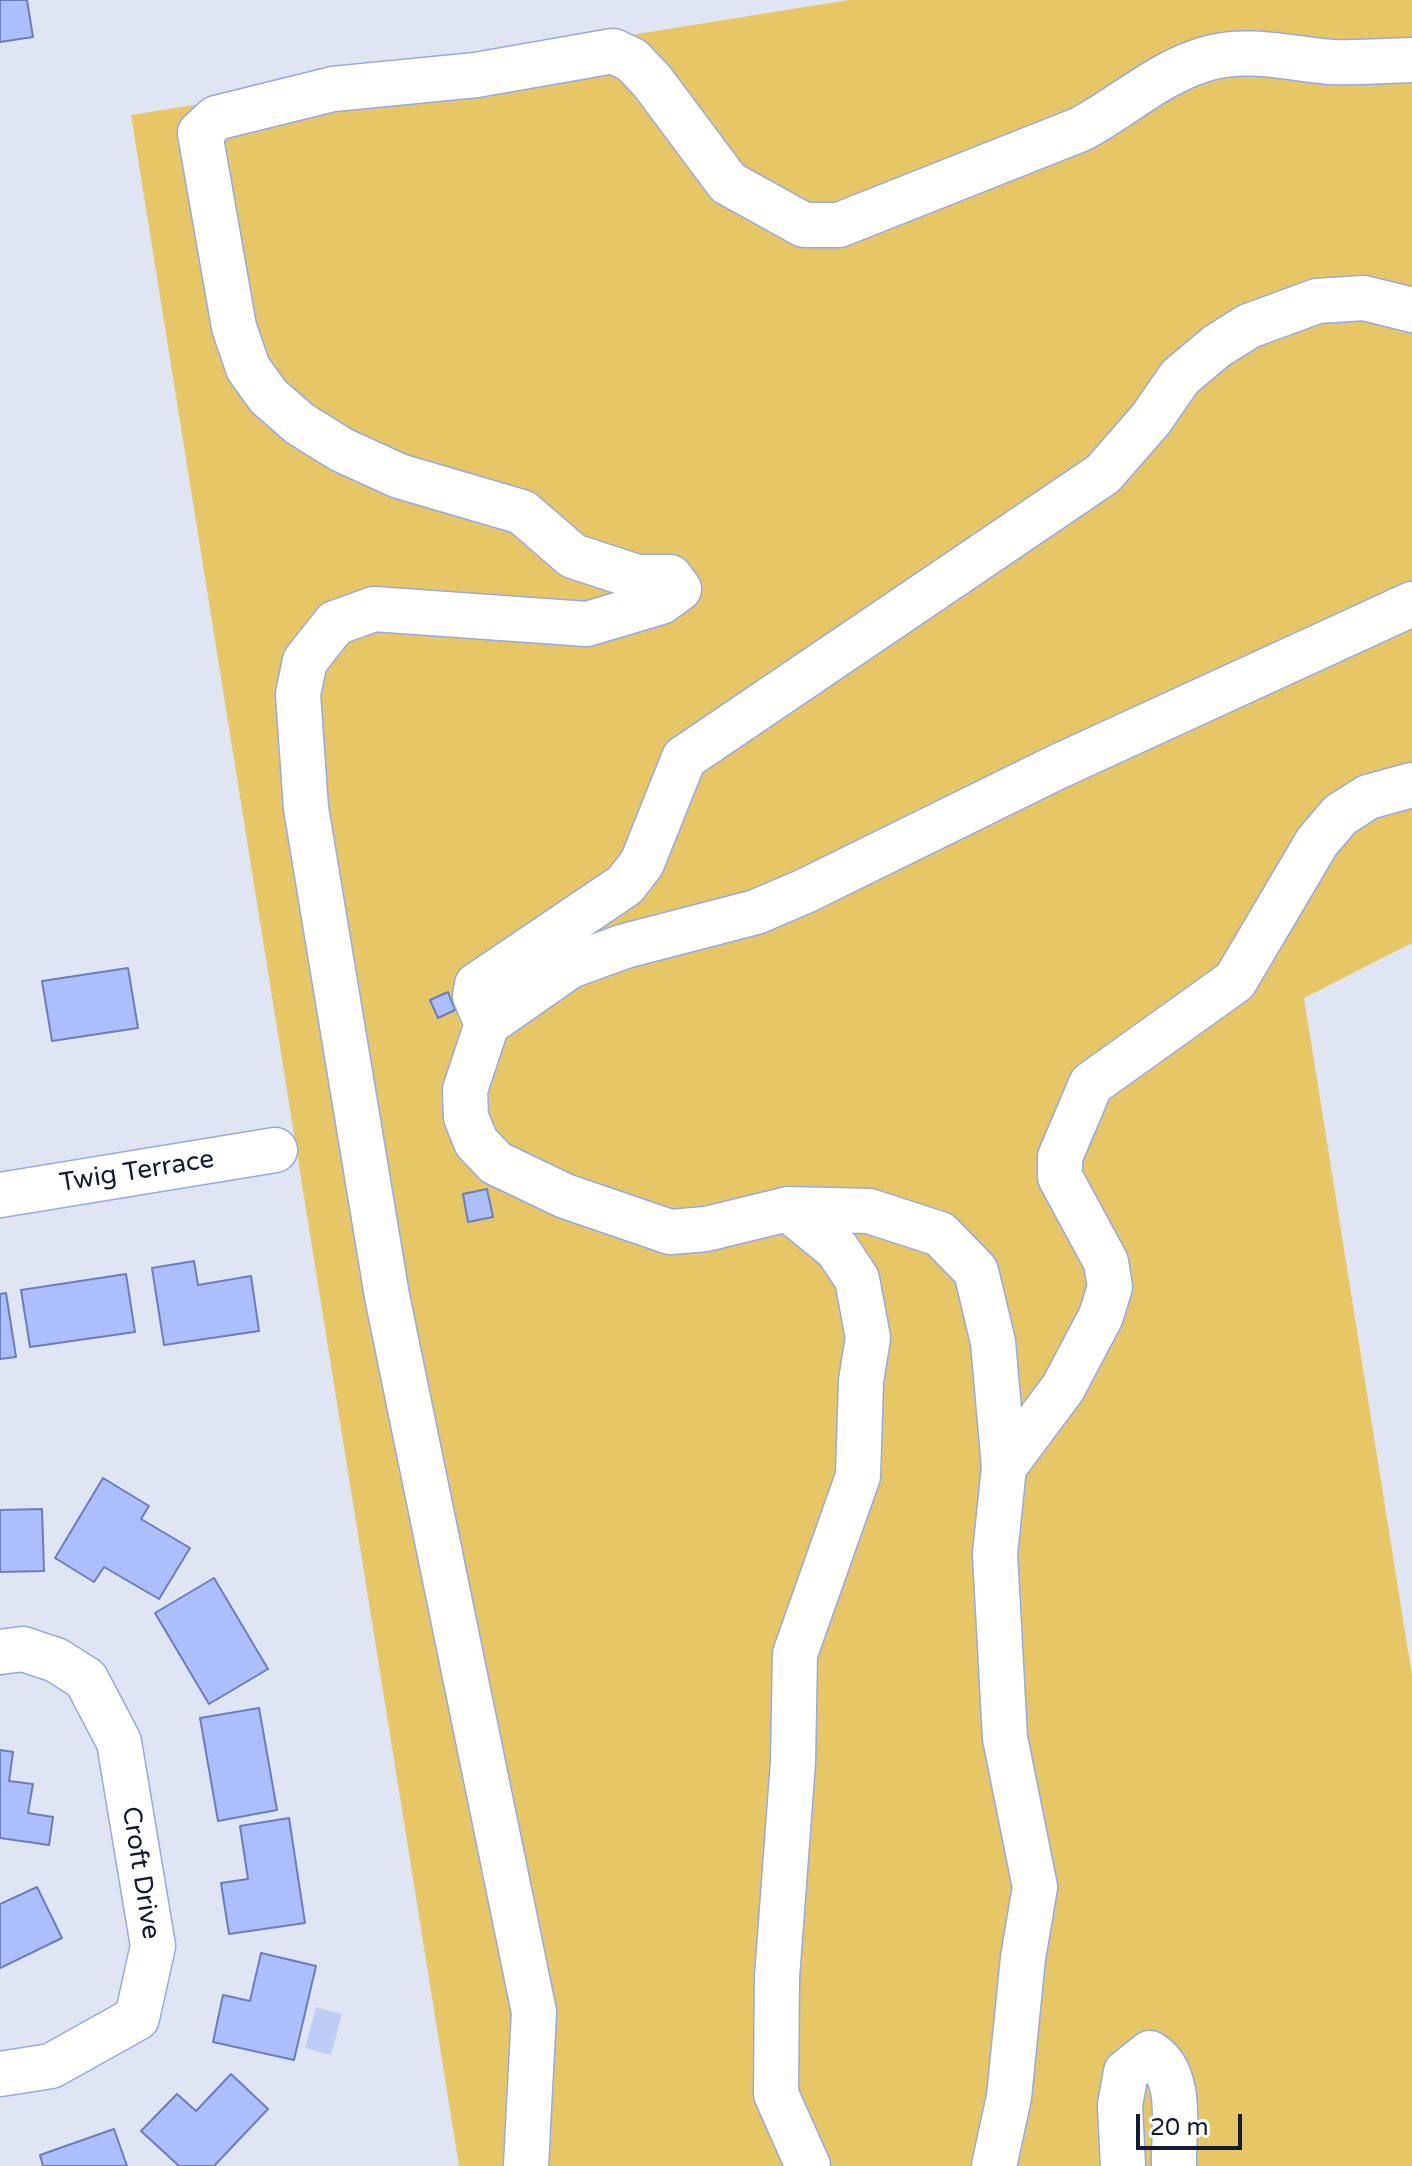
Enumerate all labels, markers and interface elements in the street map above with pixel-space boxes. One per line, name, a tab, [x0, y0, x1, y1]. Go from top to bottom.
street label: Twig Terrace	[57, 1144, 217, 1200]
street label: Croft Drive	[114, 1805, 166, 1941]
scale bar	[1140, 2098, 1246, 2148]
text: 20 m	[1150, 2113, 1208, 2142]

